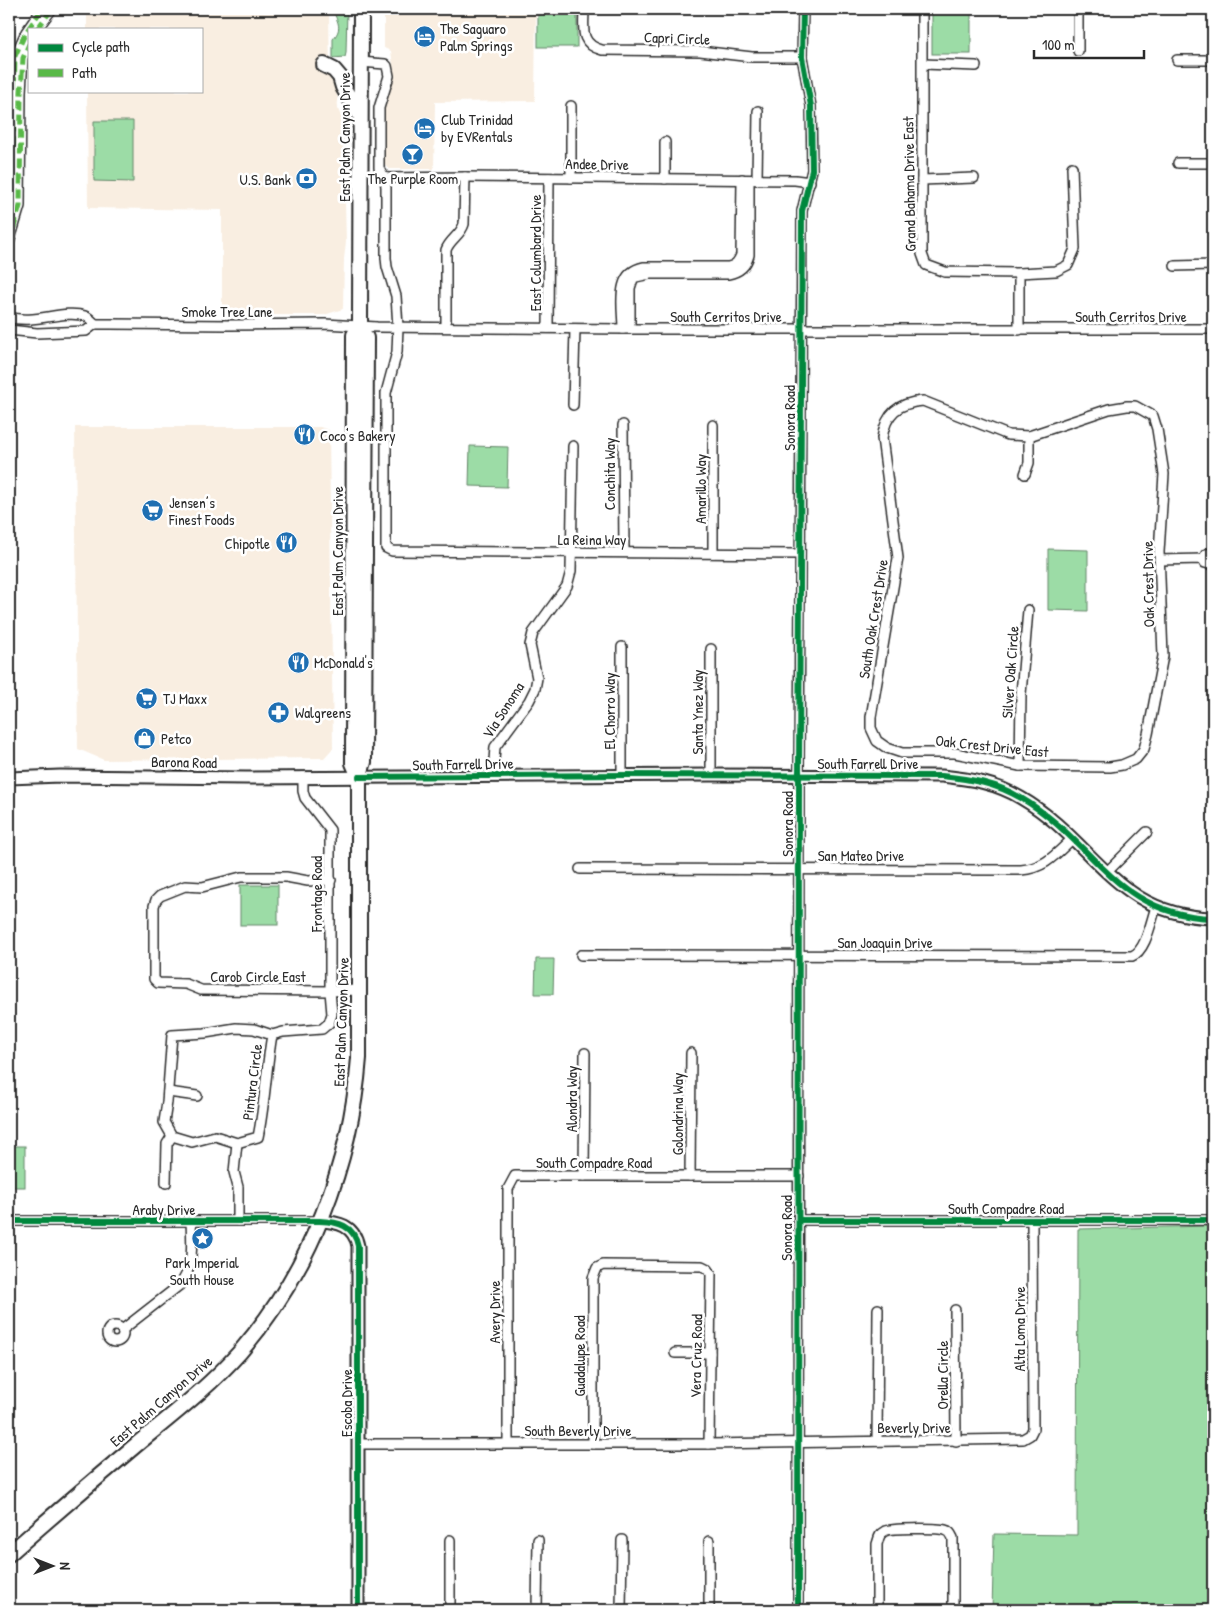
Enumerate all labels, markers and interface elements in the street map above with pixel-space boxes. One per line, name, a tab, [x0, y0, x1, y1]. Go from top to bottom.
place label: The Saguaro Palm Springs	[440, 18, 513, 56]
hotel icon: The Saguaro Palm Springs	[412, 25, 436, 49]
street label: Capri Circle	[644, 26, 710, 50]
legend	[28, 28, 202, 92]
scale bar	[1034, 28, 1144, 60]
text: 100 m	[1042, 34, 1075, 55]
text: Cycle path	[72, 36, 130, 57]
text: Path	[72, 62, 97, 83]
street label: East Palm Canyon Drive	[334, 72, 355, 202]
place label: Club Trinidad by EVRentals	[441, 109, 513, 147]
street label: Grand Bahama Drive East	[897, 115, 921, 252]
hotel icon: Club Trinidad by EVRentals	[413, 116, 437, 140]
bar icon: The Purple Room	[401, 143, 425, 167]
street label: Andee Drive	[565, 153, 629, 175]
bank icon: U.S. Bank	[295, 167, 319, 191]
place label: The Purple Room	[368, 168, 458, 189]
place label: U.S. Bank	[240, 169, 291, 190]
street label: East Columbard Drive	[525, 195, 546, 311]
street label: Smoke Tree Lane	[181, 301, 273, 322]
street label: South Cerritos Drive	[670, 306, 782, 327]
street label: South Cerritos Drive	[1075, 306, 1187, 327]
street label: Sonora Road	[779, 385, 800, 451]
restaurant icon: Coco's Bakery	[292, 423, 316, 447]
place label: Coco's Bakery	[320, 425, 396, 446]
street label: Conchita Way	[599, 438, 620, 510]
street label: Amarillo Way	[690, 454, 711, 524]
street label: East Palm Canyon Drive	[327, 486, 348, 616]
place label: Jensen’s Finest Foods	[168, 492, 235, 530]
supermarket icon: Jensen’s Finest Foods	[141, 499, 165, 523]
street label: La Reina Way	[558, 529, 626, 550]
restaurant icon: Chipotle	[274, 531, 298, 555]
place label: Chipotle	[225, 533, 270, 554]
street label: Oak Crest Drive	[1137, 541, 1159, 627]
street label: South Oak Crest Drive	[853, 558, 893, 680]
street label: Silver Oak Circle	[996, 625, 1024, 719]
restaurant icon: McDonald's	[286, 650, 310, 674]
place label: McDonald's	[314, 652, 373, 673]
street label: Santa Ynez Way	[687, 670, 708, 754]
street label: El Chorro Way	[599, 672, 620, 750]
street label: Via Sonoma	[477, 678, 529, 742]
supermarket icon: TJ Maxx	[135, 686, 159, 710]
place label: TJ Maxx	[163, 688, 208, 709]
pharmacy icon: Walgreens	[267, 700, 291, 724]
place label: Walgreens	[295, 702, 351, 723]
shop icon: Petco	[133, 726, 157, 750]
place label: Petco	[161, 728, 191, 749]
street label: Oak Crest Drive East	[935, 730, 1050, 762]
street label: Barona Road	[151, 751, 217, 773]
street label: South Farrell Drive	[412, 753, 514, 775]
street label: South Farrell Drive	[817, 753, 919, 774]
street label: Sonora Road	[777, 791, 798, 857]
street label: San Mateo Drive	[818, 845, 904, 866]
street label: Frontage Road	[306, 856, 327, 933]
street label: San Joaquin Drive	[837, 932, 933, 953]
street label: East Palm Canyon Drive	[328, 957, 354, 1087]
street label: Carob Circle East	[210, 966, 307, 987]
street label: Pintura Circle	[237, 1043, 267, 1121]
street label: Alondra Way	[561, 1066, 582, 1132]
street label: Golondrina Way	[667, 1073, 688, 1155]
street label: South Compadre Road	[536, 1152, 652, 1173]
street label: Sonora Road	[776, 1195, 797, 1261]
street label: South Compadre Road	[948, 1198, 1064, 1219]
street label: Araby Drive	[132, 1199, 196, 1220]
place icon: Park Imperial South House	[190, 1227, 214, 1251]
place label: Park Imperial South House	[165, 1252, 239, 1290]
street label: Avery Drive	[484, 1280, 505, 1344]
street label: Alta Loma Drive	[1009, 1286, 1030, 1372]
street label: Vera Cruz Road	[685, 1314, 707, 1398]
street label: Guadalupe Road	[569, 1315, 590, 1397]
street label: Orella Circle	[932, 1340, 953, 1410]
street label: East Palm Canyon Drive	[105, 1351, 217, 1451]
street label: Escoba Drive	[336, 1369, 357, 1437]
street label: Beverly Drive	[877, 1417, 951, 1438]
street label: South Beverly Drive	[524, 1420, 632, 1441]
north arrow	[28, 1542, 78, 1592]
text: N	[56, 1562, 75, 1570]

